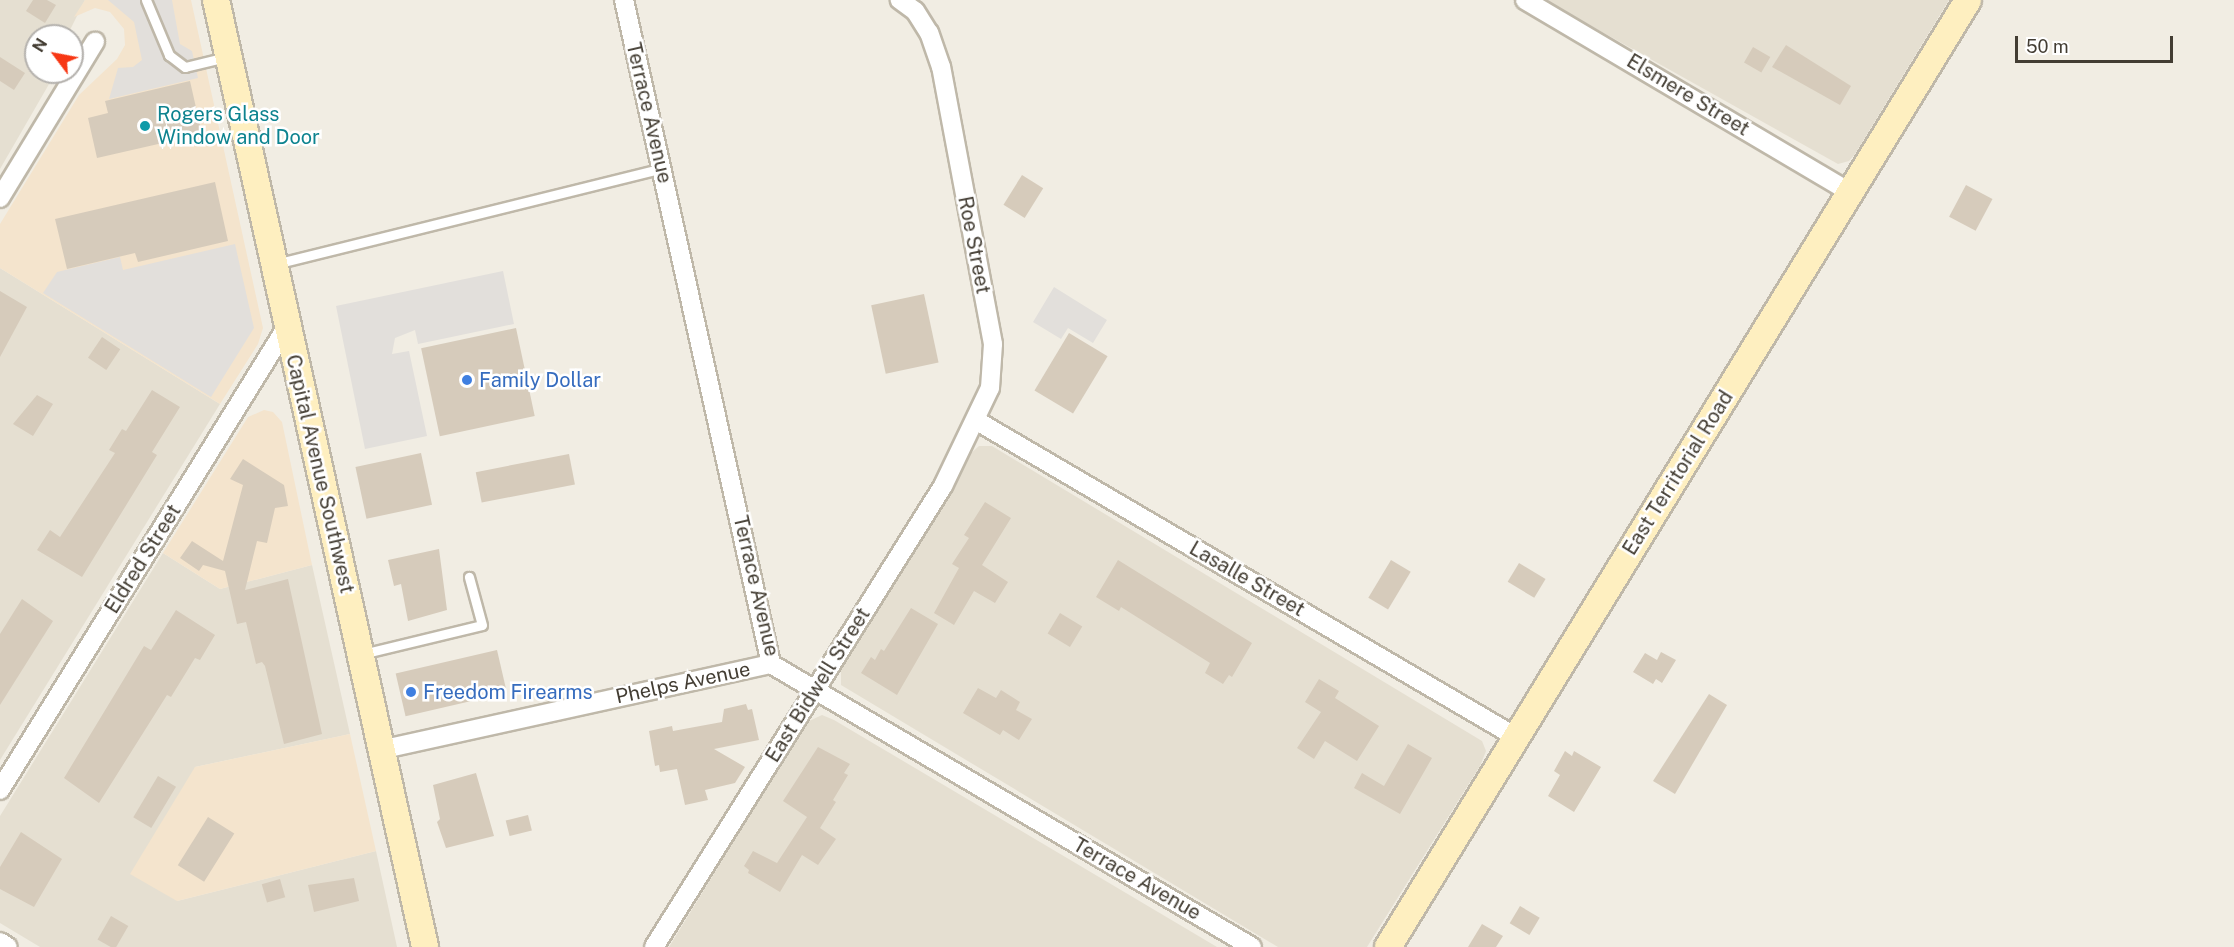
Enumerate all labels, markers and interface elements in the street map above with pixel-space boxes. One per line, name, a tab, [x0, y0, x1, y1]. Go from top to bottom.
north arrow	[24, 24, 84, 84]
scale bar	[2018, 24, 2176, 62]
text: N	[29, 35, 51, 56]
text: 50 m	[2026, 36, 2069, 57]
street label: Terrace Avenue	[621, 40, 677, 186]
street label: Elsmere Street	[1622, 49, 1754, 141]
place label: Rogers Glass Window and Door	[157, 102, 320, 149]
marker: Rogers Glass Window and Door	[138, 119, 152, 133]
street label: Roe Street	[953, 194, 995, 296]
street label: Capital Avenue Southwest	[281, 352, 359, 596]
place label: Family Dollar	[479, 368, 601, 392]
marker: Family Dollar	[460, 373, 474, 387]
street label: East Territorial Road	[1618, 386, 1738, 560]
street label: Eldred Street	[100, 500, 186, 618]
street label: Terrace Avenue	[728, 513, 784, 659]
street label: Lasalle Street	[1185, 536, 1309, 622]
street label: East Bidwell Street	[761, 603, 875, 767]
street label: Phelps Avenue	[613, 657, 753, 709]
place label: Freedom Firearms	[423, 680, 593, 704]
marker: Freedom Firearms	[404, 685, 418, 699]
street label: Terrace Avenue	[1069, 833, 1205, 925]

